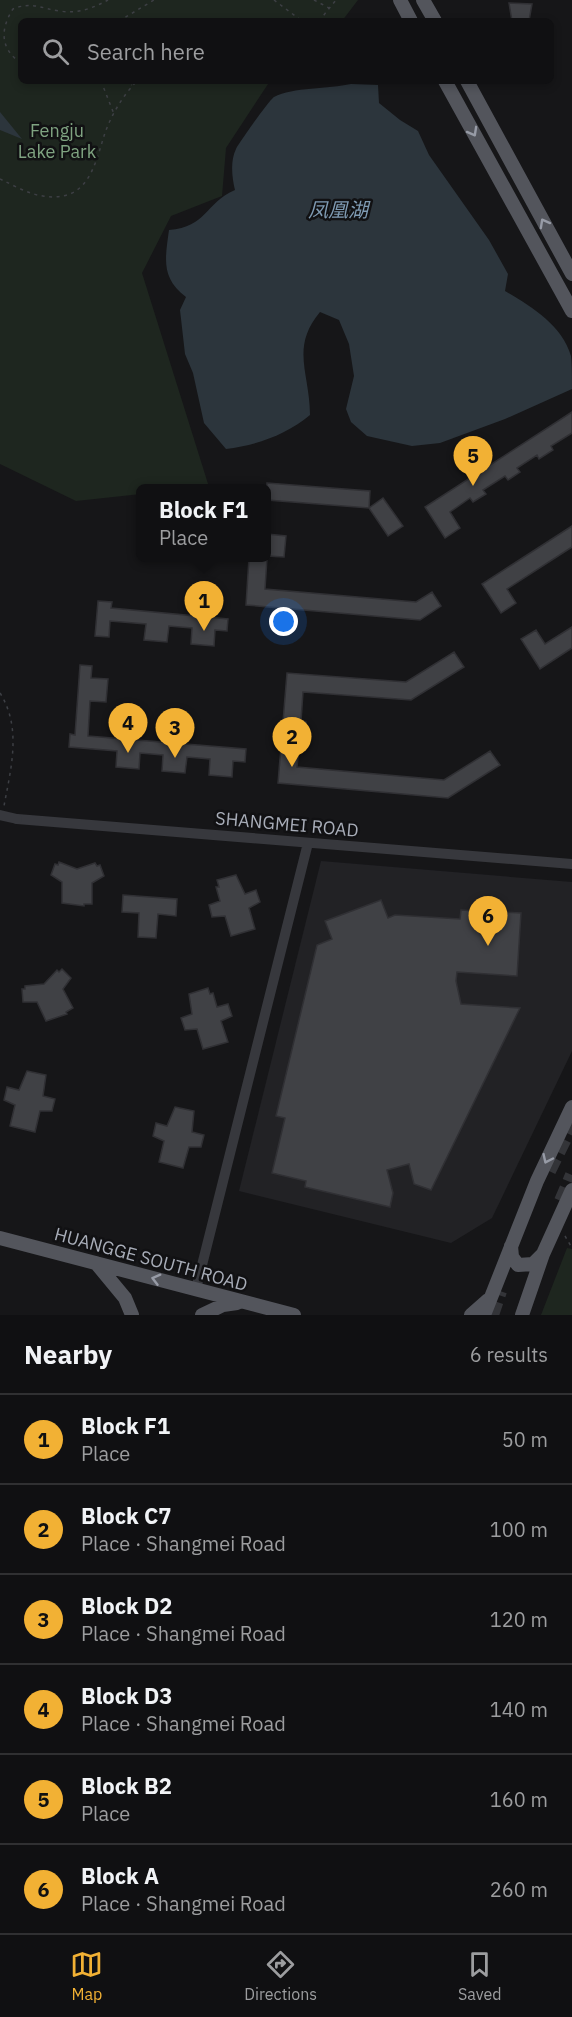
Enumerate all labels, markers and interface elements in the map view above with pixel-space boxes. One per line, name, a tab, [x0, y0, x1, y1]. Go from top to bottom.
search box	[18, 18, 554, 84]
icon: search	[39, 35, 72, 68]
text: Search here	[87, 37, 205, 66]
park label: Fengju Lake Park	[18, 119, 97, 163]
one-way arrow	[466, 126, 477, 136]
water label: 凤凰湖	[308, 196, 371, 223]
one-way arrow	[540, 218, 551, 229]
pin: 5	[454, 436, 492, 486]
popup	[136, 484, 271, 562]
text: Block F1	[159, 495, 248, 524]
text: Place	[159, 524, 208, 551]
pin: 1	[184, 582, 224, 631]
your location	[269, 607, 298, 636]
pin: 4	[108, 704, 148, 753]
pin: 3	[156, 708, 195, 758]
pin: 2	[272, 718, 312, 767]
street label: SHANGMEI ROAD	[214, 806, 360, 842]
pin: 6	[468, 896, 508, 946]
one-way arrow	[542, 1153, 554, 1164]
street label: HUANGGE SOUTH ROAD	[52, 1222, 250, 1296]
one-way arrow	[151, 1274, 162, 1286]
text: Nearby	[24, 1337, 112, 1371]
text: 6 results	[470, 1341, 548, 1368]
text: Block F1	[81, 1411, 170, 1440]
text: 1	[38, 1426, 50, 1453]
text: 50 m	[502, 1426, 548, 1453]
text: Place	[81, 1440, 130, 1467]
text: Block C7	[81, 1501, 172, 1530]
text: 2	[38, 1516, 50, 1543]
text: 100 m	[490, 1516, 548, 1543]
text: Place · Shangmei Road	[81, 1530, 286, 1557]
text: Block D2	[81, 1591, 173, 1620]
text: 3	[38, 1606, 50, 1633]
text: 120 m	[490, 1606, 548, 1633]
text: Place · Shangmei Road	[81, 1620, 286, 1647]
text: Block D3	[81, 1681, 173, 1710]
text: 4	[38, 1696, 50, 1723]
text: 140 m	[490, 1696, 548, 1723]
text: Place · Shangmei Road	[81, 1710, 286, 1737]
text: Block B2	[81, 1771, 172, 1800]
text: 5	[38, 1786, 50, 1813]
text: 160 m	[490, 1786, 548, 1813]
text: Place	[81, 1800, 130, 1827]
text: Block A	[81, 1861, 159, 1890]
text: 6	[38, 1876, 50, 1903]
text: 260 m	[490, 1876, 548, 1903]
text: Place · Shangmei Road	[81, 1890, 286, 1917]
tab: Map	[70, 1948, 103, 2004]
tab: Directions	[244, 1948, 317, 2004]
tab: Saved	[458, 1948, 502, 2004]

